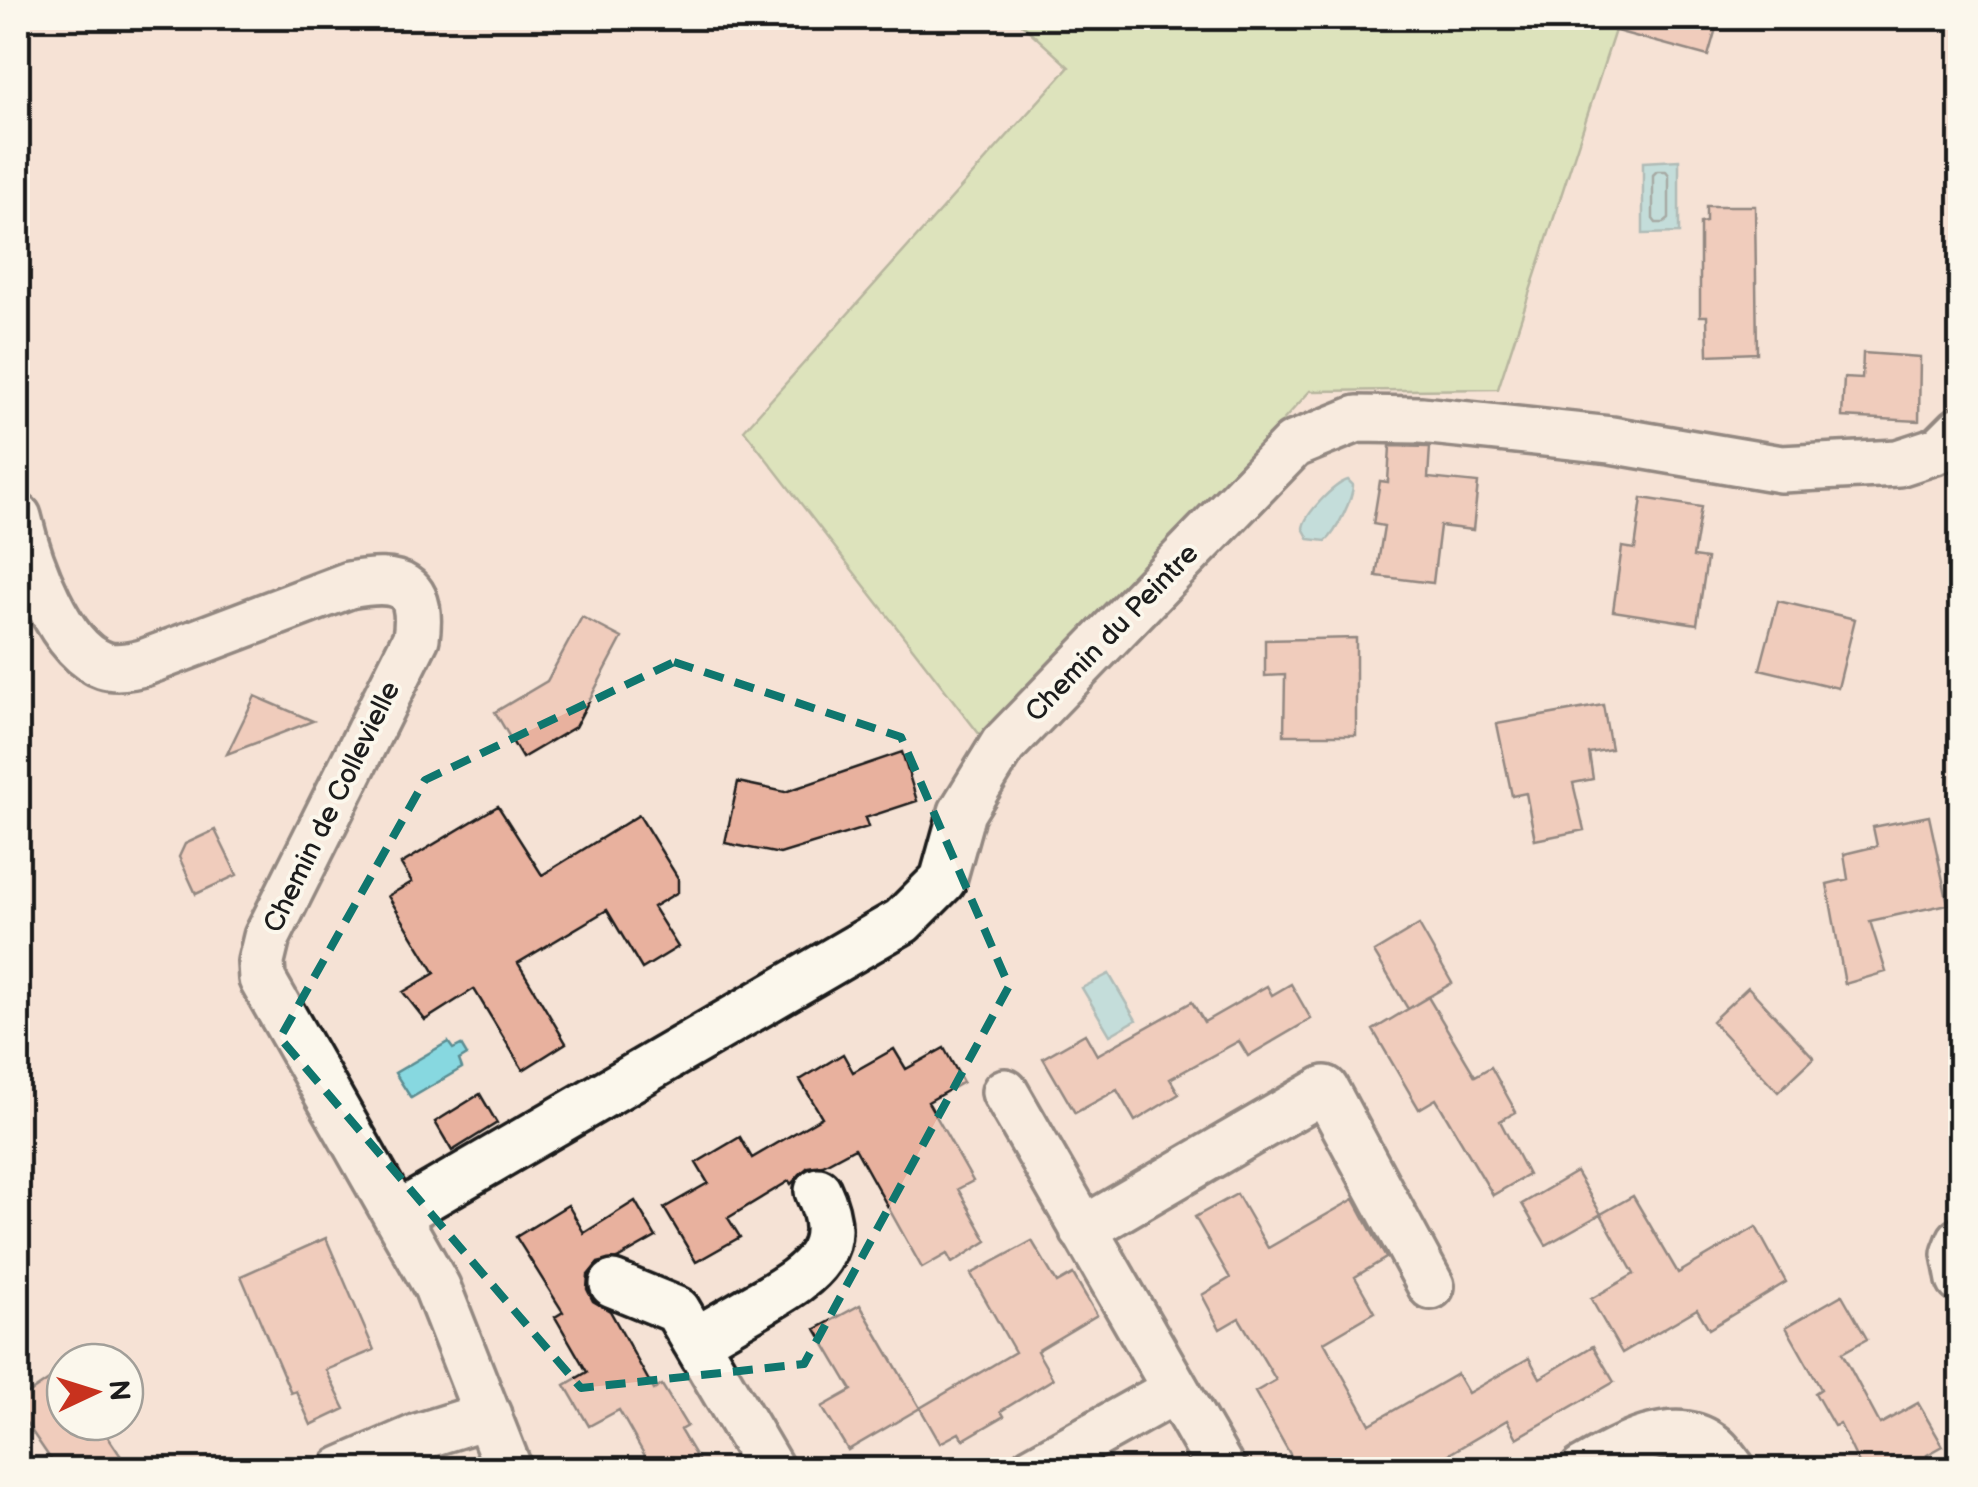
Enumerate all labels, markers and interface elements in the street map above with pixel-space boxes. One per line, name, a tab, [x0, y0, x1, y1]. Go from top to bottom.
street label: Chemin du Peintre	[1019, 537, 1205, 729]
street label: Chemin de Collevielle	[257, 676, 407, 938]
north arrow	[45, 1342, 145, 1442]
text: N	[101, 1379, 136, 1402]

